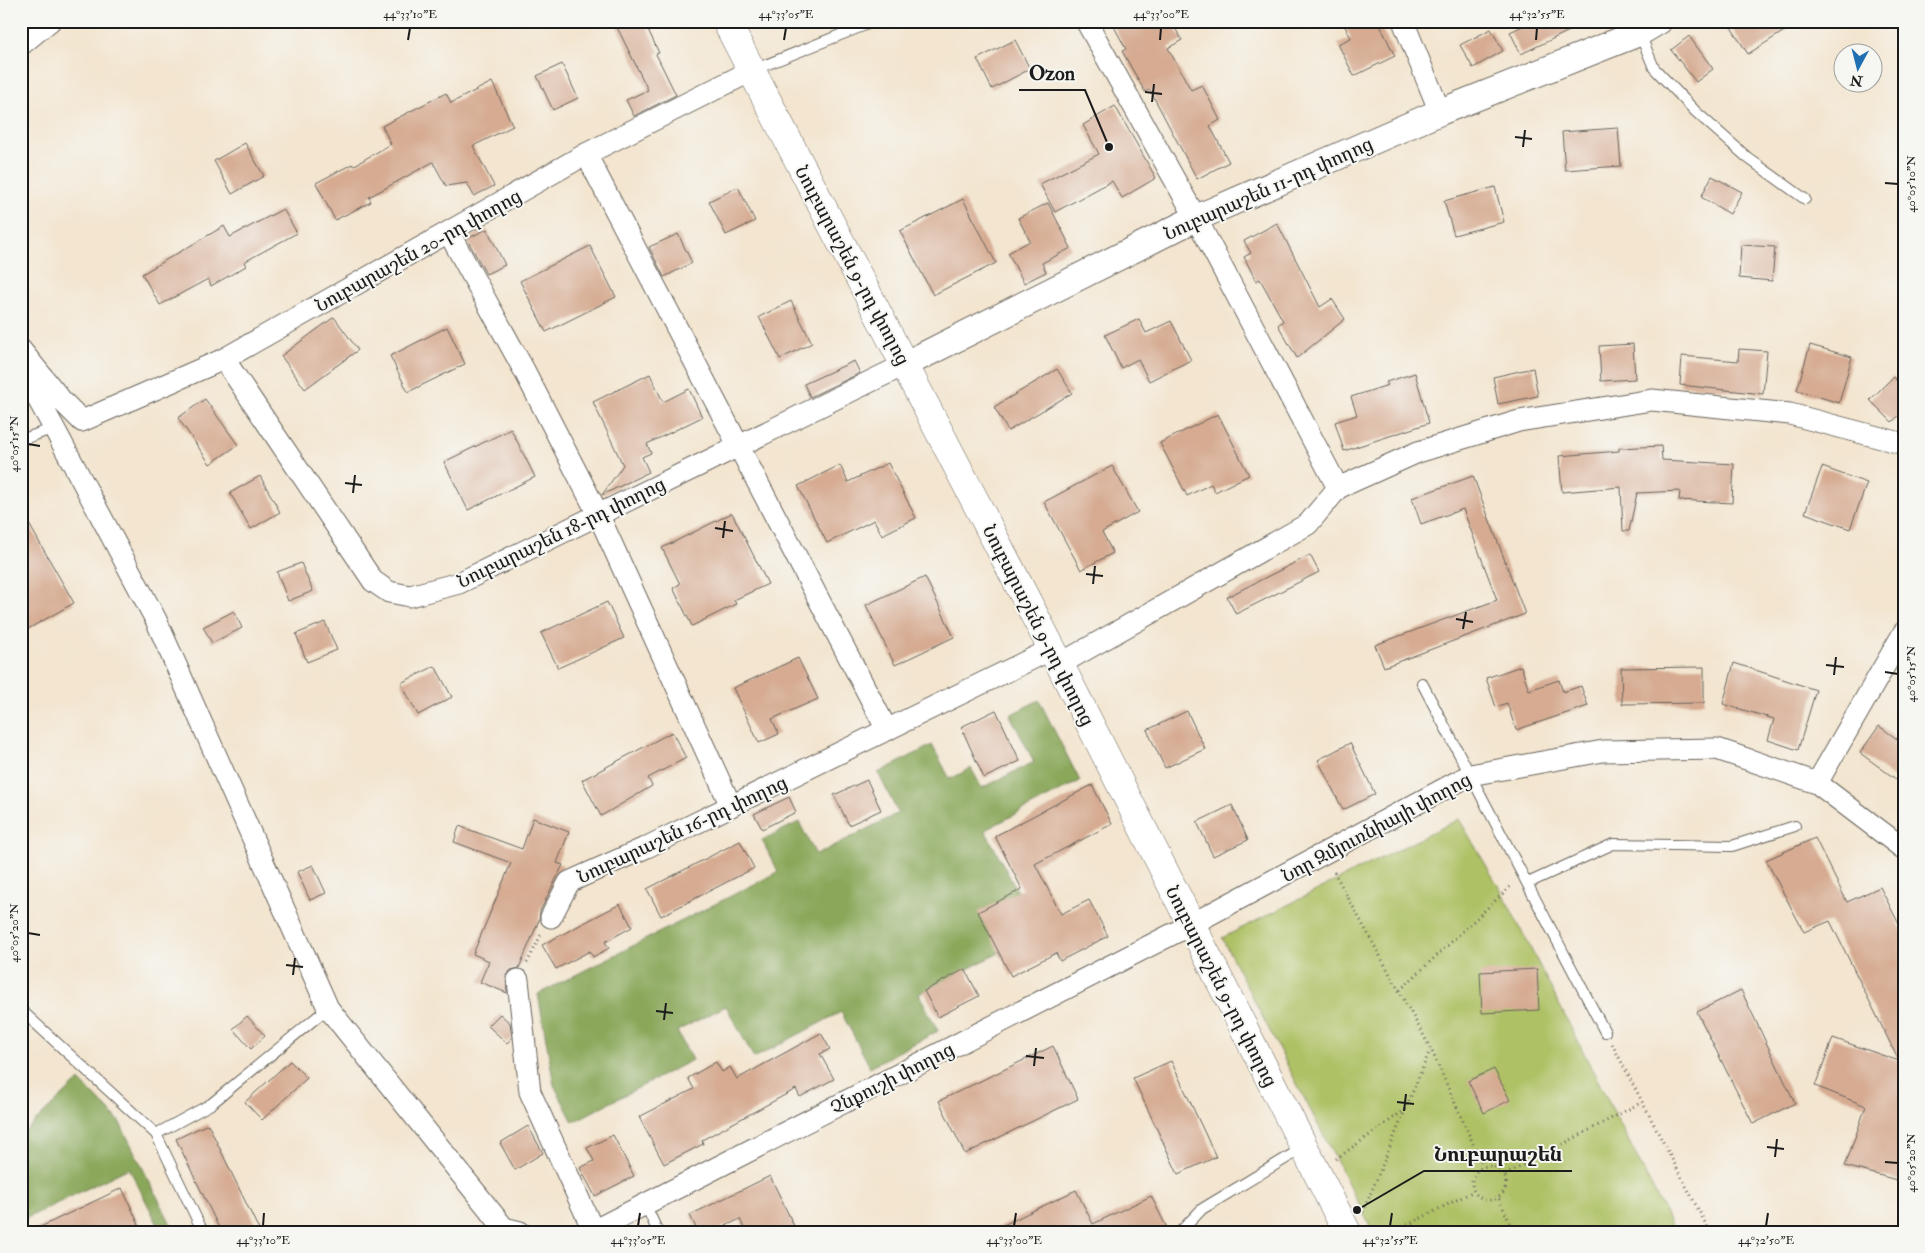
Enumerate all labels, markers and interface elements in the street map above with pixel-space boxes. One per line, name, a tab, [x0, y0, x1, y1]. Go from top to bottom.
text: 44°33'10"E	[383, 7, 437, 22]
text: 44°33'05"E	[759, 7, 814, 22]
text: 44°33'00"E	[1133, 7, 1189, 22]
text: 44°32'55"E	[1509, 7, 1565, 22]
north arrow	[1832, 42, 1882, 92]
callout: Ozon	[1019, 55, 1085, 90]
text: Ozon	[1029, 61, 1076, 86]
text: N	[1849, 71, 1865, 90]
street label: Նուբարաշեն 11-րդ փողոց	[1160, 132, 1377, 246]
text: 40°05'10"N	[1904, 155, 1919, 213]
street label: Նուբարաշեն 9-րդ փողոց	[789, 162, 915, 369]
street label: Նուբարաշեն 20-րդ փողոց	[311, 184, 526, 318]
text: 40°05'15"N	[7, 415, 22, 472]
street label: Նուբարաշեն 18-րդ փողոց	[453, 472, 669, 594]
street label: Նուբարաշեն 9-րդ փողոց	[977, 521, 1099, 730]
text: 40°05'15"N	[1904, 645, 1919, 702]
street label: Նոր Զմյուռնիայի փողոց	[1277, 768, 1476, 888]
street label: Նուբարաշեն 16-րդ փողոց	[573, 771, 791, 889]
street label: Նուբարաշեն 9-րդ փողոց	[1160, 882, 1282, 1091]
text: 40°05'20"N	[7, 903, 22, 963]
street label: Չնքուշի փողոց	[827, 1037, 958, 1120]
text: 40°05'20"N	[1904, 1133, 1919, 1193]
callout: Նուբարաշեն	[1424, 1136, 1572, 1171]
text: Նուբարաշեն	[1434, 1142, 1562, 1167]
text: 44°33'10"E	[236, 1233, 290, 1248]
text: 44°33'05"E	[611, 1233, 666, 1248]
text: 44°33'00"E	[986, 1233, 1042, 1248]
text: 44°32'55"E	[1362, 1233, 1418, 1248]
text: 44°32'50"E	[1738, 1233, 1794, 1248]

